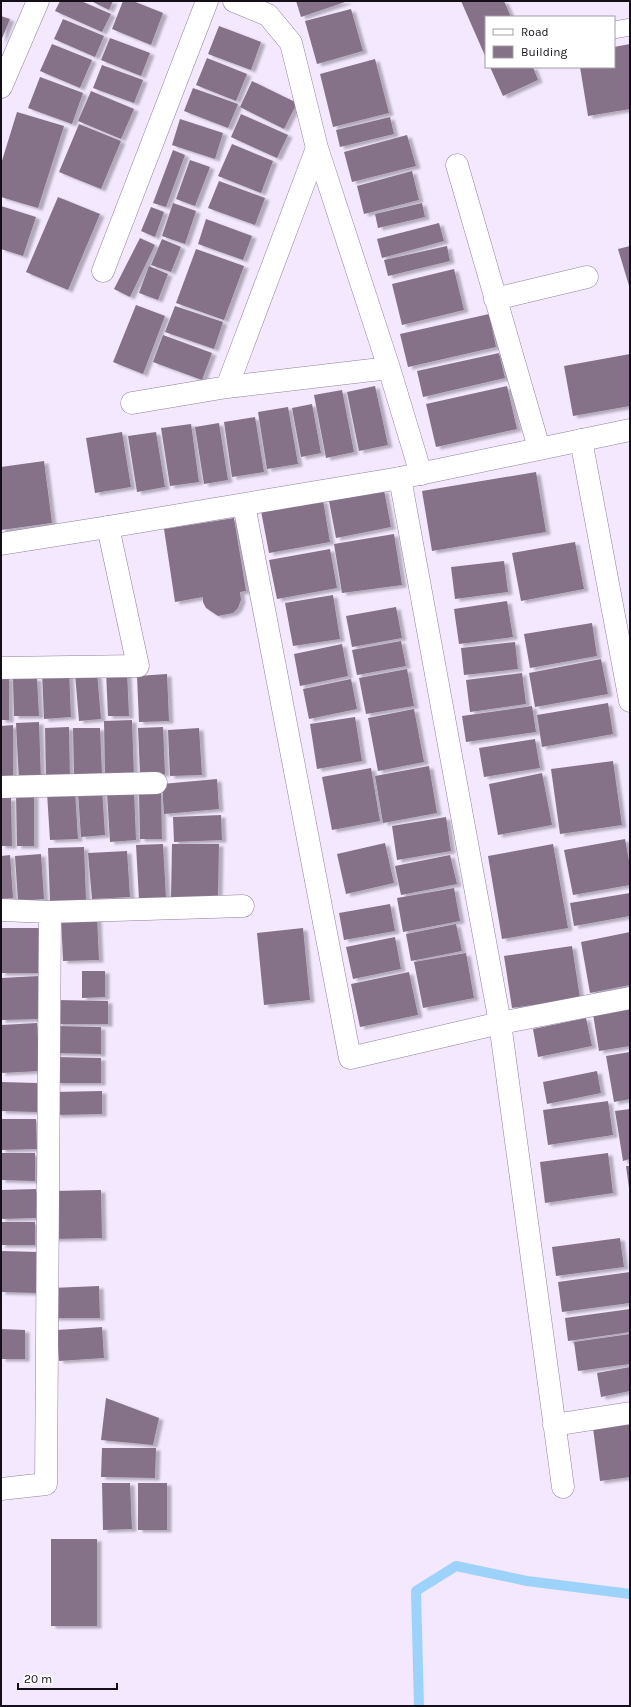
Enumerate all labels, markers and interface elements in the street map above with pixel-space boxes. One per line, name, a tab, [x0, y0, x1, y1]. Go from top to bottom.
legend	[485, 16, 615, 68]
text: Road	[521, 25, 549, 39]
text: Building	[521, 45, 568, 59]
scale bar	[18, 1665, 117, 1691]
text: 20 m	[24, 1672, 52, 1686]

